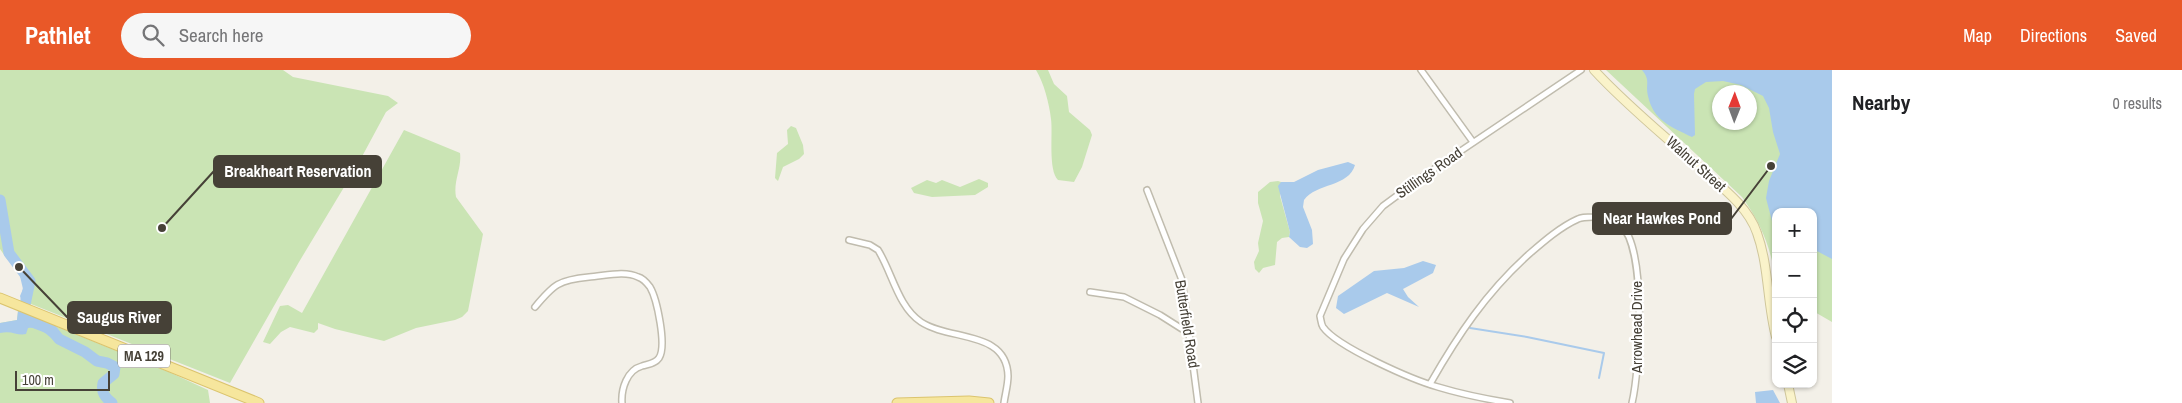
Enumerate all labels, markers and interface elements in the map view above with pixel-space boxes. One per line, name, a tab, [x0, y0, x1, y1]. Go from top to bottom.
search box	[121, 13, 471, 58]
text: Pathlet	[25, 19, 91, 51]
icon: search	[139, 21, 167, 49]
text: Search here	[179, 22, 264, 48]
text: Map	[1963, 23, 1992, 48]
text: Directions	[2020, 23, 2087, 48]
text: Saved	[2115, 23, 2157, 48]
north arrow	[1712, 85, 1757, 130]
text: Nearby	[1852, 88, 1910, 117]
text: 0 results	[2112, 92, 2162, 114]
street label: Walnut Street	[1662, 131, 1731, 197]
street label: Stillings Road	[1391, 142, 1466, 203]
callout: Breakheart Reservation	[214, 156, 381, 187]
text: Breakheart Reservation	[224, 160, 372, 182]
callout: Near Hawkes Pond	[1593, 203, 1731, 234]
text: Near Hawkes Pond	[1603, 207, 1721, 229]
map controls	[1772, 208, 1817, 388]
button: +	[1772, 208, 1817, 253]
button: −	[1772, 253, 1817, 298]
street label: Butterfield Road	[1170, 278, 1205, 369]
street label: Arrowhead Drive	[1626, 281, 1647, 374]
button: locate	[1772, 298, 1817, 343]
callout: Saugus River	[68, 302, 171, 333]
text: Saugus River	[77, 306, 162, 328]
button: layers	[1772, 343, 1817, 388]
road number: MA 129	[118, 344, 170, 368]
scale bar	[15, 368, 110, 391]
text: 100 m	[22, 371, 54, 389]

